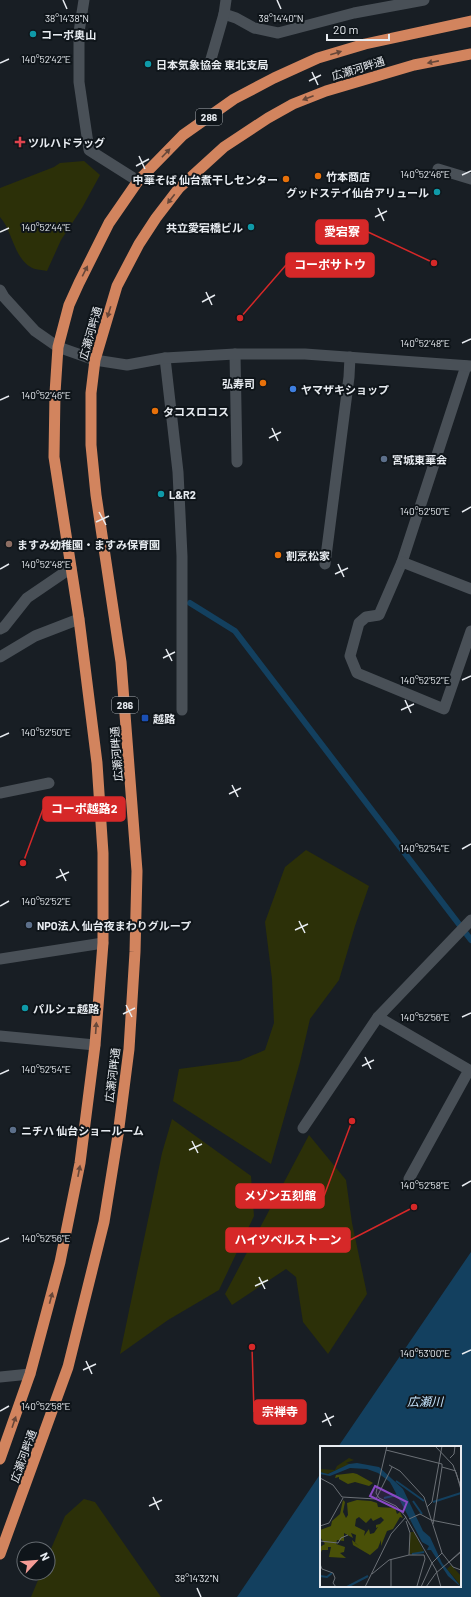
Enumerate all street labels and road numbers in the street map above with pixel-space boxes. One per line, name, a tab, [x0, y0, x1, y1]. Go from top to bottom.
street label: 広瀬河畔通	[330, 54, 386, 82]
road number: 286	[196, 109, 222, 125]
street label: 広瀬河畔通	[76, 305, 104, 361]
road number: 286	[112, 697, 138, 713]
street label: 広瀬河畔通	[108, 726, 124, 782]
street label: 広瀬河畔通	[102, 1047, 122, 1103]
street label: 広瀬河畔通	[7, 1428, 39, 1484]

